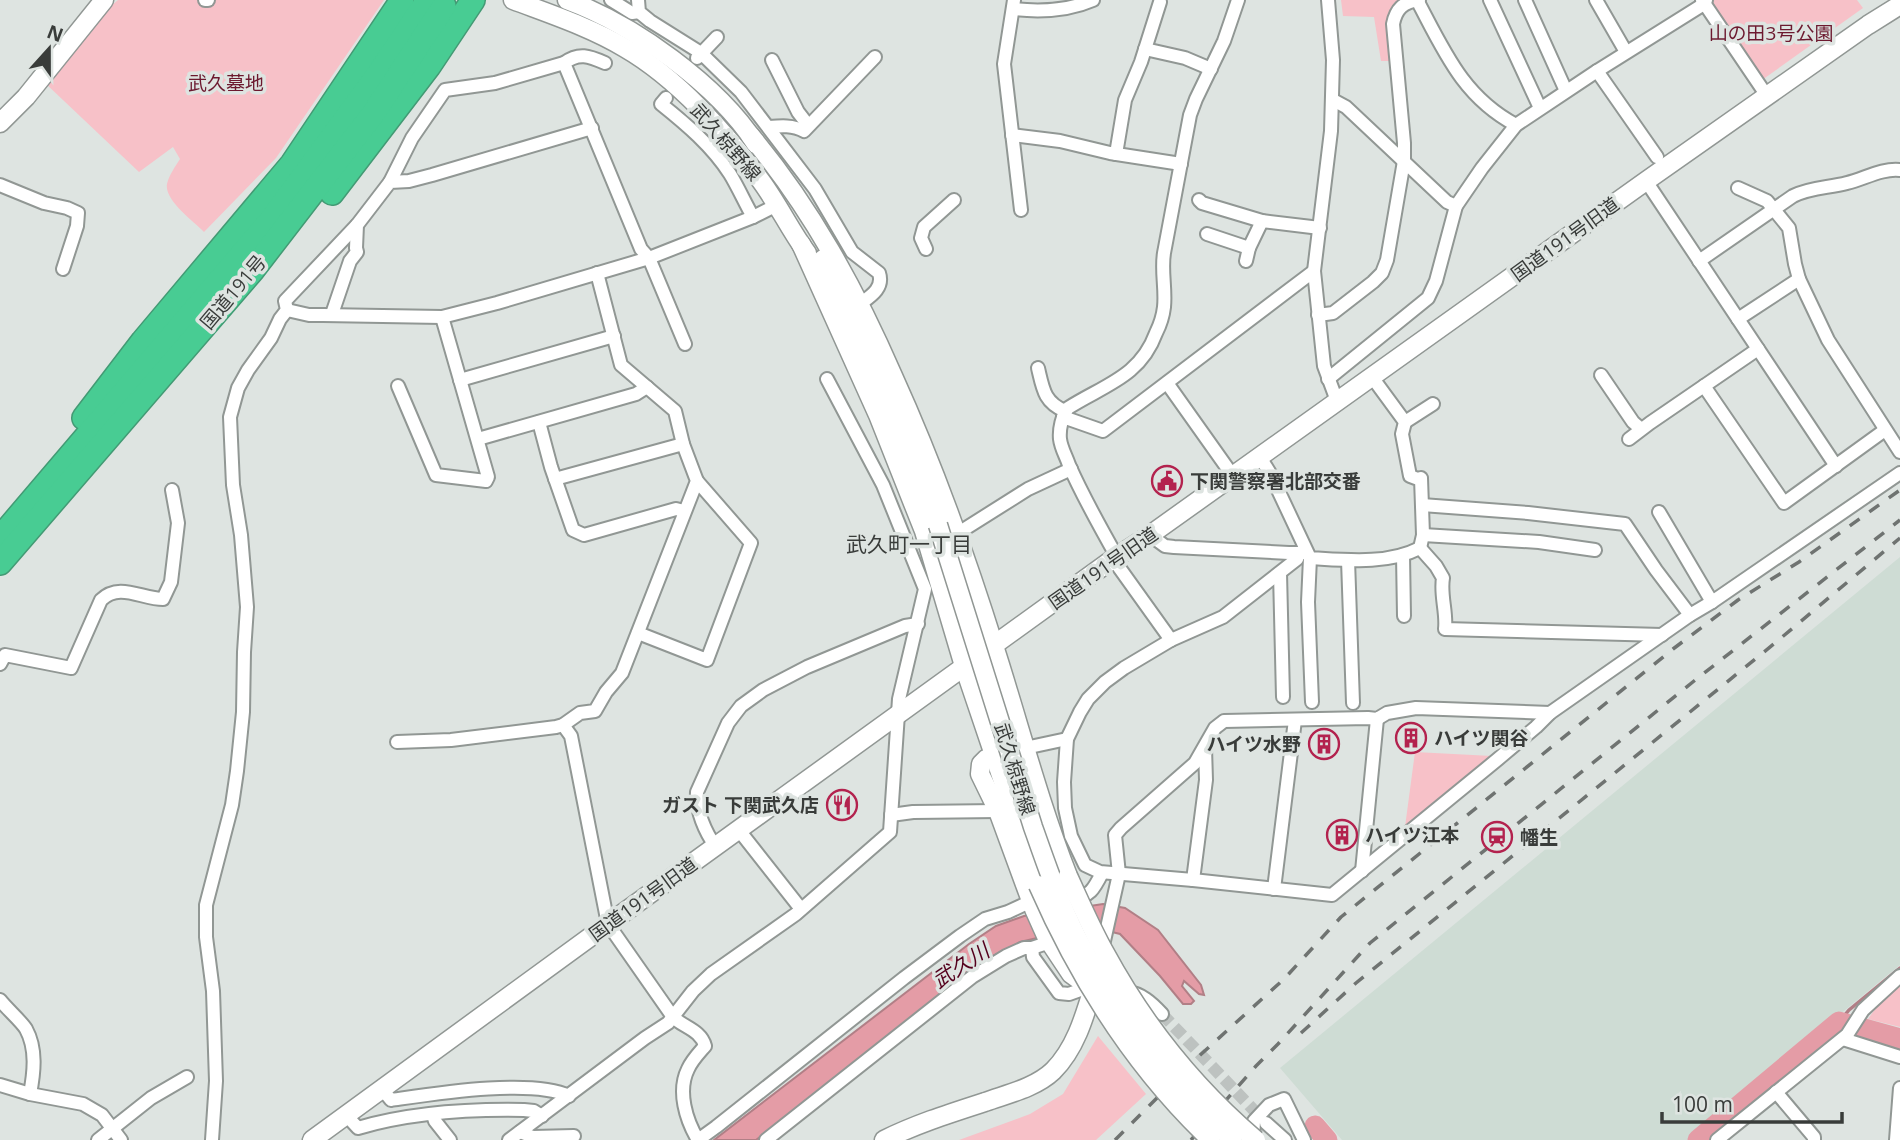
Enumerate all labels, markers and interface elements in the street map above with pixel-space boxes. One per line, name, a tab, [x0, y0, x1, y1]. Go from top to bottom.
north arrow	[14, 14, 84, 84]
text: N	[43, 18, 67, 48]
park label: 山の田3号公園	[1709, 20, 1833, 46]
park label: 武久墓地	[188, 70, 264, 96]
street label: 武久椋野線	[685, 98, 767, 186]
street label: 国道191号旧道	[1506, 191, 1624, 287]
street label: 国道191号	[194, 249, 272, 335]
public building icon: 下関警察署北部交番	[1150, 464, 1184, 498]
place label: 下関警察署北部交番	[1190, 468, 1361, 494]
street label: 国道191号旧道	[1043, 521, 1163, 615]
district label: 武久町一丁目	[846, 530, 972, 558]
street label: 武久椋野線	[989, 720, 1041, 818]
building icon: ハイツ関谷	[1394, 721, 1428, 755]
place label: ハイツ関谷	[1434, 725, 1529, 751]
building icon: ハイツ水野	[1307, 727, 1341, 761]
place label: ハイツ水野	[1206, 731, 1301, 757]
restaurant icon: ガスト 下関武久店	[825, 788, 859, 822]
place label: ガスト 下関武久店	[662, 792, 819, 818]
building icon: ハイツ江本	[1325, 818, 1359, 852]
station icon: 幡生	[1480, 820, 1514, 854]
place label: ハイツ江本	[1365, 822, 1460, 848]
place label: 幡生	[1520, 824, 1558, 850]
street label: 国道191号旧道	[584, 851, 702, 947]
water label: 武久川	[926, 935, 996, 994]
scale bar	[1662, 1080, 1842, 1124]
text: 100 m	[1672, 1090, 1733, 1118]

